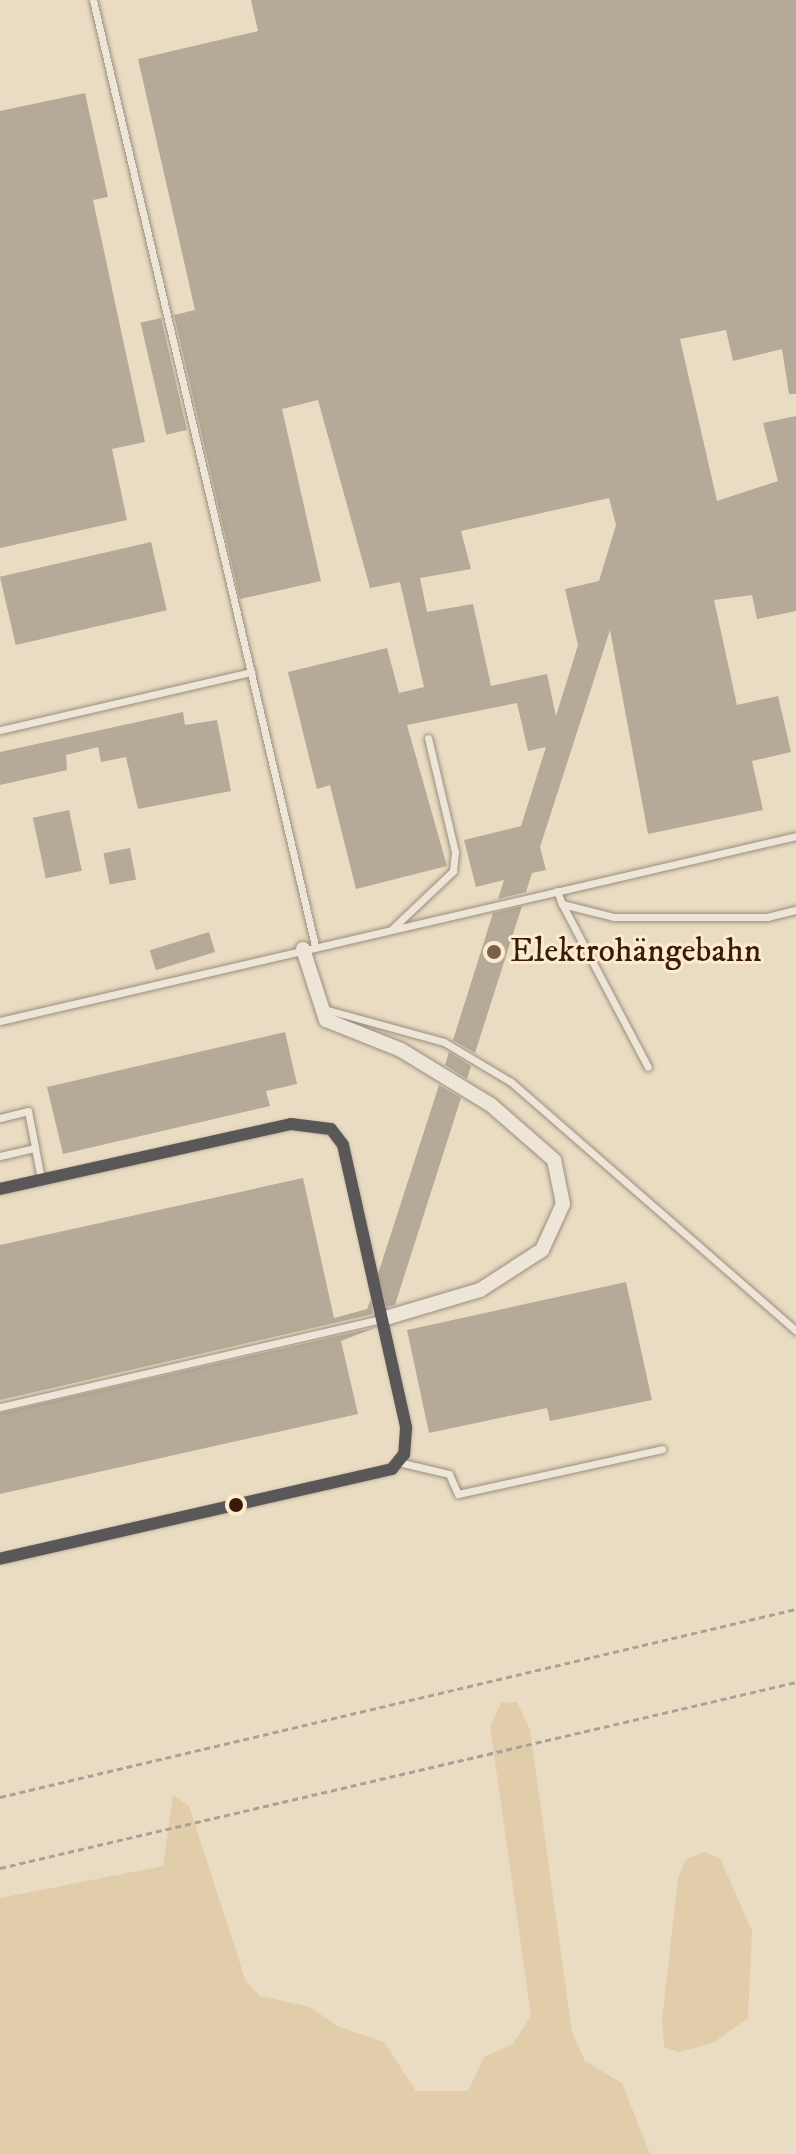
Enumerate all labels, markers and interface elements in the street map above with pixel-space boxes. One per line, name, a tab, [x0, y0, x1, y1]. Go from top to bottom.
place label: Elektrohängebahn	[510, 932, 761, 972]
marker: Elektrohängebahn	[485, 943, 503, 961]
unlabelled marker	[228, 1497, 244, 1513]

